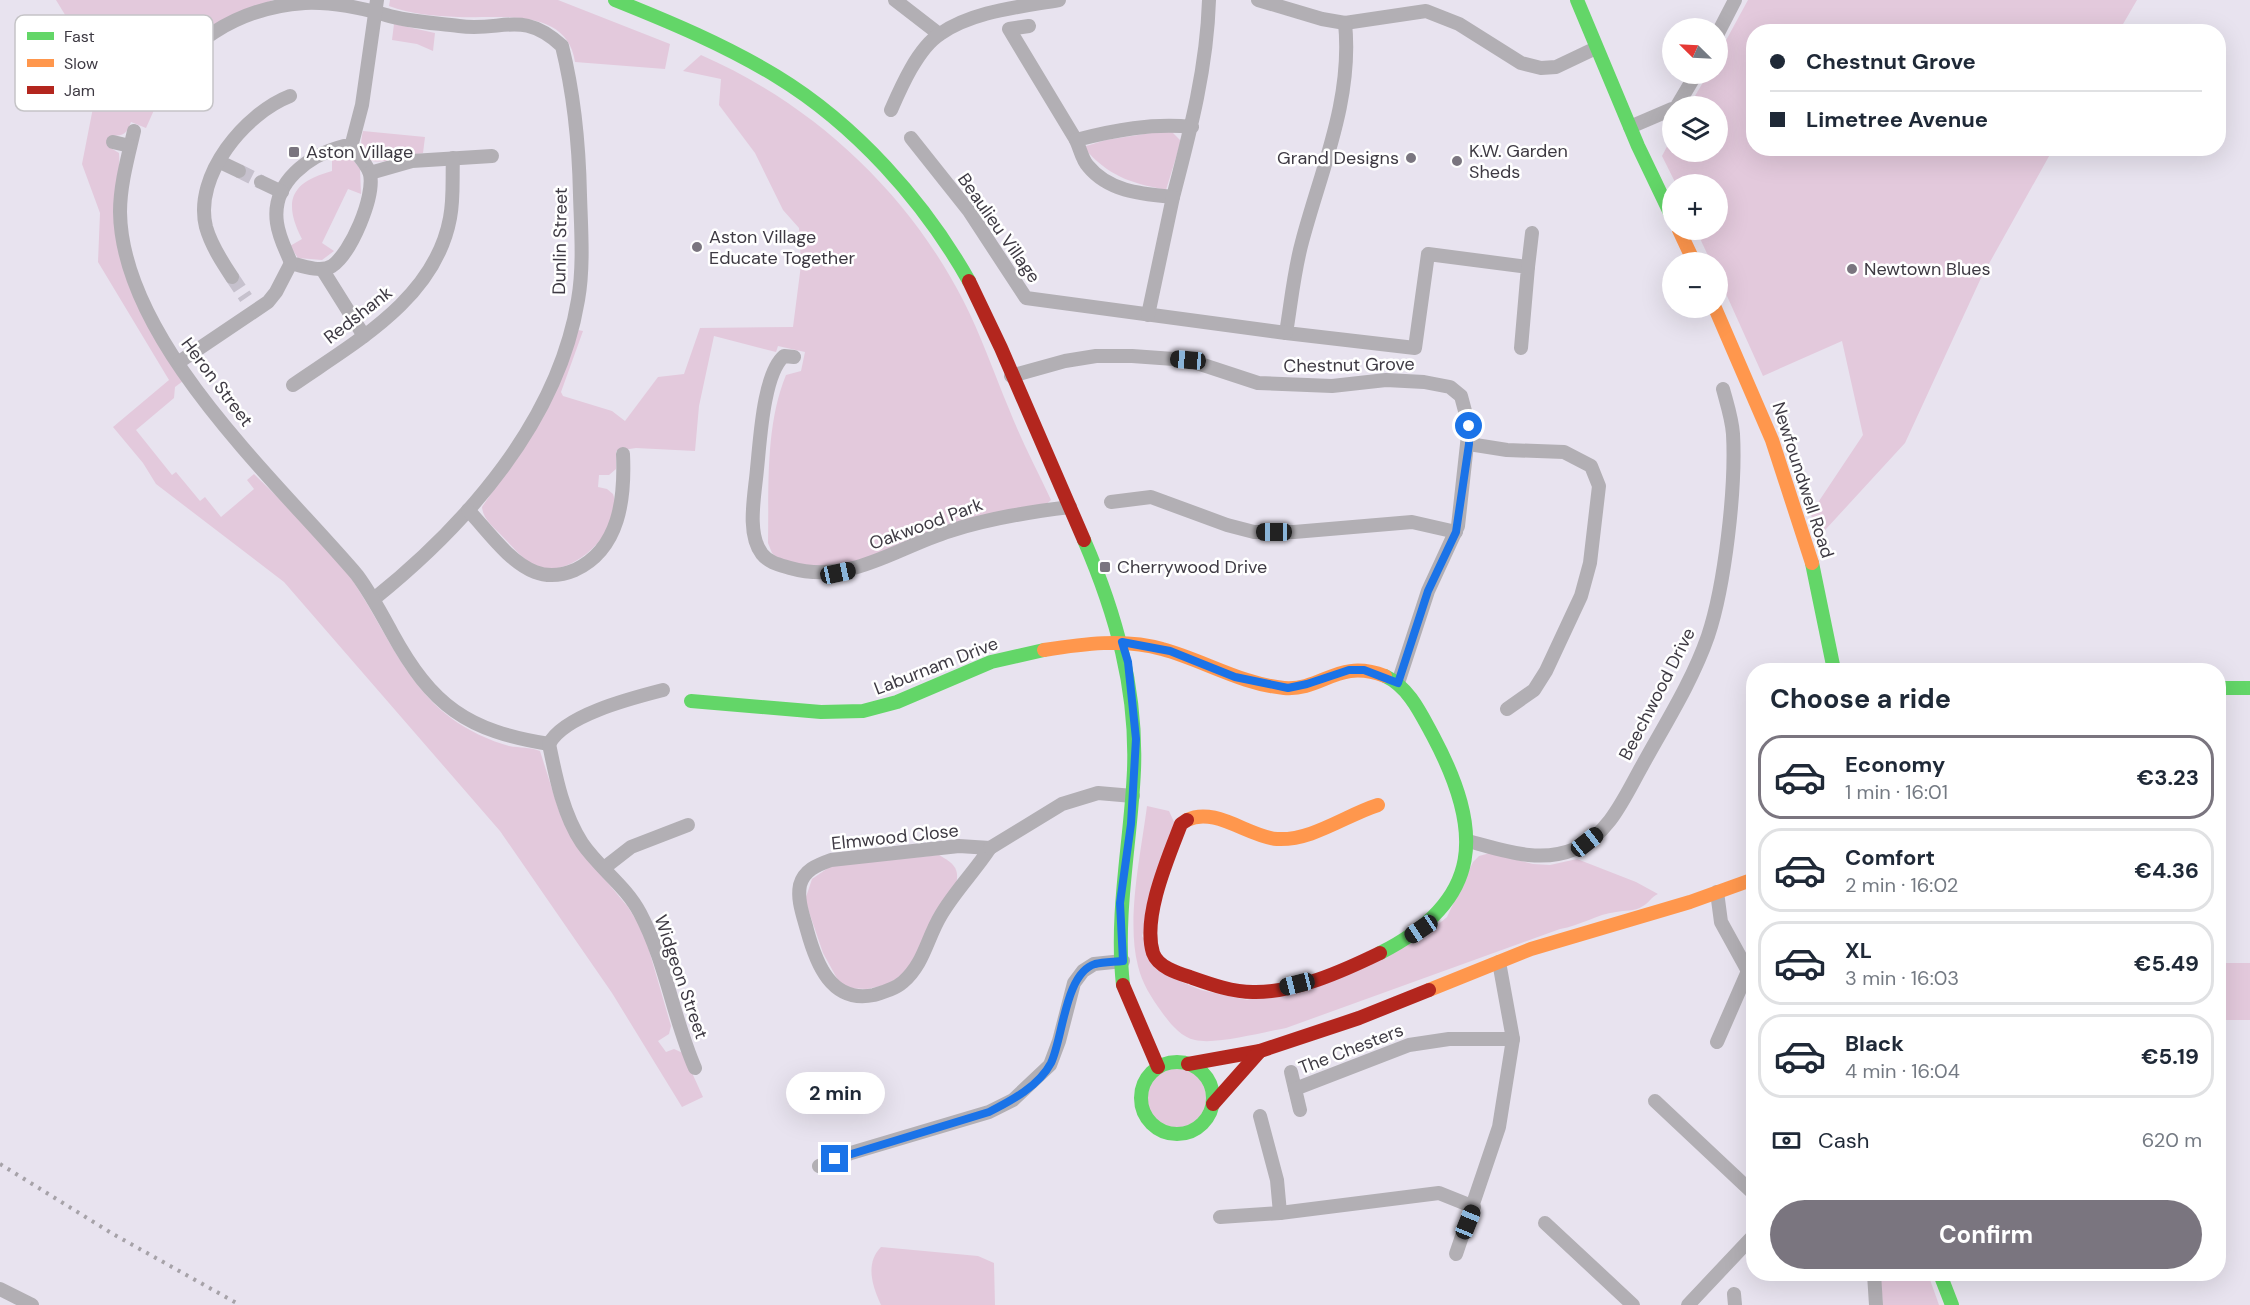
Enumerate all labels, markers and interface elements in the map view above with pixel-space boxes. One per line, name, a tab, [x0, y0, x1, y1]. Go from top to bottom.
legend	[15, 15, 213, 111]
north arrow	[1662, 18, 1728, 84]
map controls	[1662, 18, 1728, 318]
text: Fast	[64, 26, 95, 47]
text: Chestnut Grove	[1806, 47, 1976, 76]
text: Slow	[64, 53, 98, 74]
text: Jam	[64, 80, 95, 101]
button: layers	[1662, 96, 1728, 162]
text: Limetree Avenue	[1806, 105, 1988, 134]
place label: K.W. Garden Sheds	[1469, 139, 1568, 184]
place label: Aston Village	[306, 140, 413, 164]
marker: Aston Village	[287, 145, 301, 159]
place label: Grand Designs	[1277, 146, 1399, 170]
marker: Grand Designs	[1404, 151, 1418, 165]
marker: K.W. Garden Sheds	[1450, 154, 1464, 168]
street label: Beaulieu Village	[952, 168, 1046, 288]
button: +	[1662, 174, 1728, 240]
street label: Dunlin Street	[547, 187, 573, 295]
place label: Aston Village Educate Together	[709, 225, 855, 270]
marker: Aston Village Educate Together	[690, 240, 704, 254]
button: −	[1662, 252, 1728, 318]
place label: Newtown Blues	[1864, 257, 1990, 281]
marker: Newtown Blues	[1845, 262, 1859, 276]
street label: Redshank	[319, 281, 397, 349]
street label: Heron Street	[176, 333, 258, 431]
car	[1169, 349, 1207, 371]
street label: Chestnut Grove	[1283, 352, 1415, 378]
street label: Newfoundwell Road	[1766, 399, 1840, 561]
route start	[1455, 412, 1482, 439]
street label: Oakwood Park	[866, 492, 986, 556]
car	[1256, 523, 1292, 541]
place label: Cherrywood Drive	[1117, 555, 1267, 579]
car	[819, 560, 857, 586]
marker: Cherrywood Drive	[1098, 560, 1112, 574]
street label: Beechwood Drive	[1613, 624, 1701, 764]
street label: Laburnam Drive	[871, 631, 1001, 701]
text: Choose a ride	[1770, 681, 1951, 716]
icon: car	[1773, 750, 1827, 804]
text: Economy	[1845, 750, 1945, 779]
text: €3.23	[2137, 763, 2199, 792]
text: 1 min · 16:01	[1845, 779, 1948, 805]
street label: Elmwood Close	[830, 818, 960, 856]
car	[1567, 824, 1607, 860]
icon: car	[1773, 843, 1827, 897]
text: Comfort	[1845, 843, 1935, 872]
text: €4.36	[2135, 856, 2199, 885]
text: 2 min · 16:02	[1845, 872, 1958, 898]
car	[1401, 911, 1441, 947]
street label: Widgeon Street	[649, 912, 713, 1042]
icon: car	[1773, 936, 1827, 990]
text: XL	[1845, 936, 1872, 965]
text: €5.49	[2134, 949, 2199, 978]
text: 3 min · 16:03	[1845, 965, 1959, 991]
car	[1277, 971, 1317, 997]
street label: The Chesters	[1295, 1018, 1407, 1080]
icon: car	[1773, 1029, 1827, 1083]
text: Black	[1845, 1029, 1904, 1058]
text: €5.19	[2141, 1042, 2199, 1071]
text: 4 min · 16:04	[1845, 1058, 1960, 1084]
callout: 2 min	[786, 1072, 884, 1114]
text: 2 min	[809, 1080, 862, 1106]
icon: cash	[1770, 1124, 1803, 1157]
text: Cash	[1818, 1126, 1869, 1155]
text: 620 m	[2142, 1127, 2202, 1153]
route end	[821, 1145, 848, 1172]
button: Confirm	[1770, 1200, 2202, 1269]
car	[1453, 1202, 1483, 1242]

